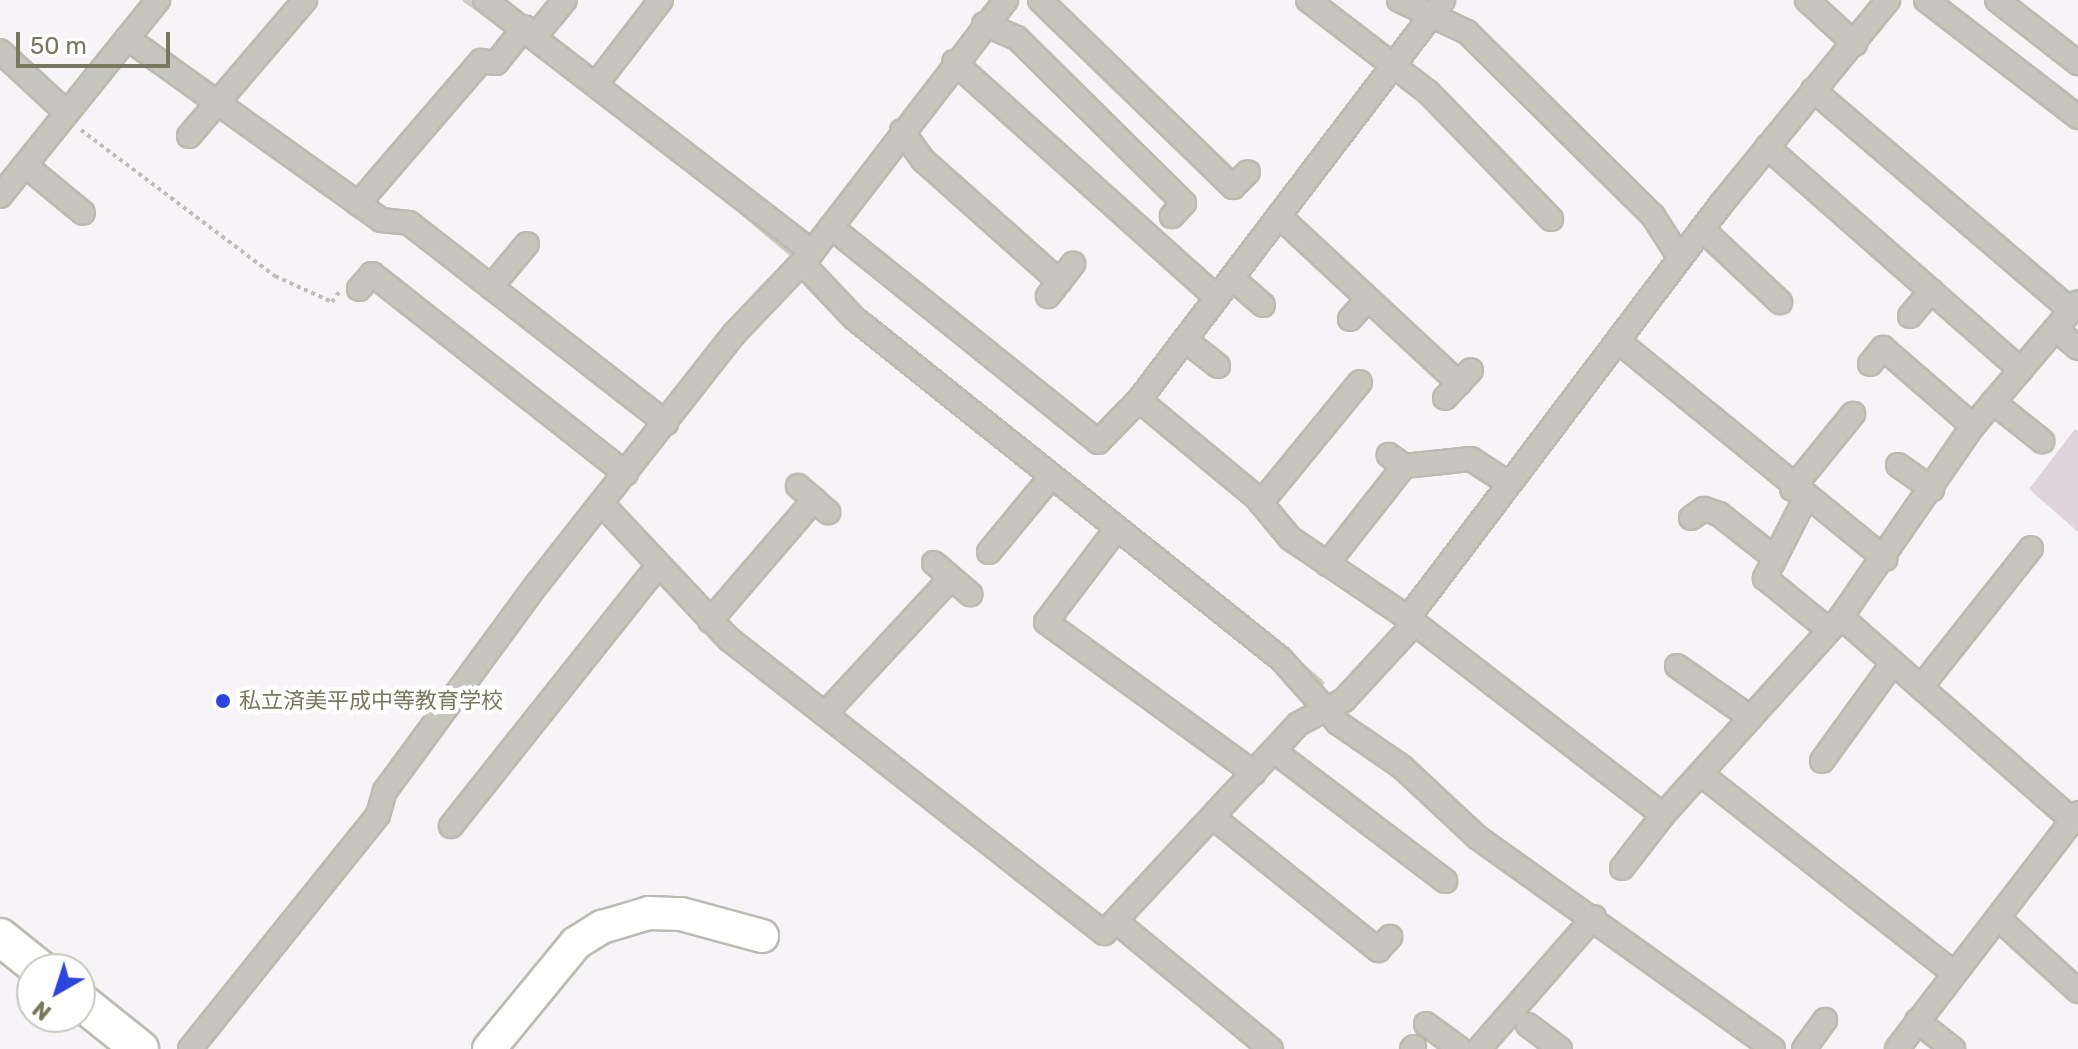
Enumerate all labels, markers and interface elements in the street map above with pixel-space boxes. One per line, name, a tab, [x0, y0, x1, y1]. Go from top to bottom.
scale bar	[20, 16, 174, 66]
text: 50 m	[30, 32, 87, 60]
place label: 私立済美平成中等教育学校	[239, 688, 503, 714]
marker: 私立済美平成中等教育学校	[214, 692, 232, 710]
north arrow	[16, 953, 96, 1033]
text: N	[27, 995, 56, 1026]

